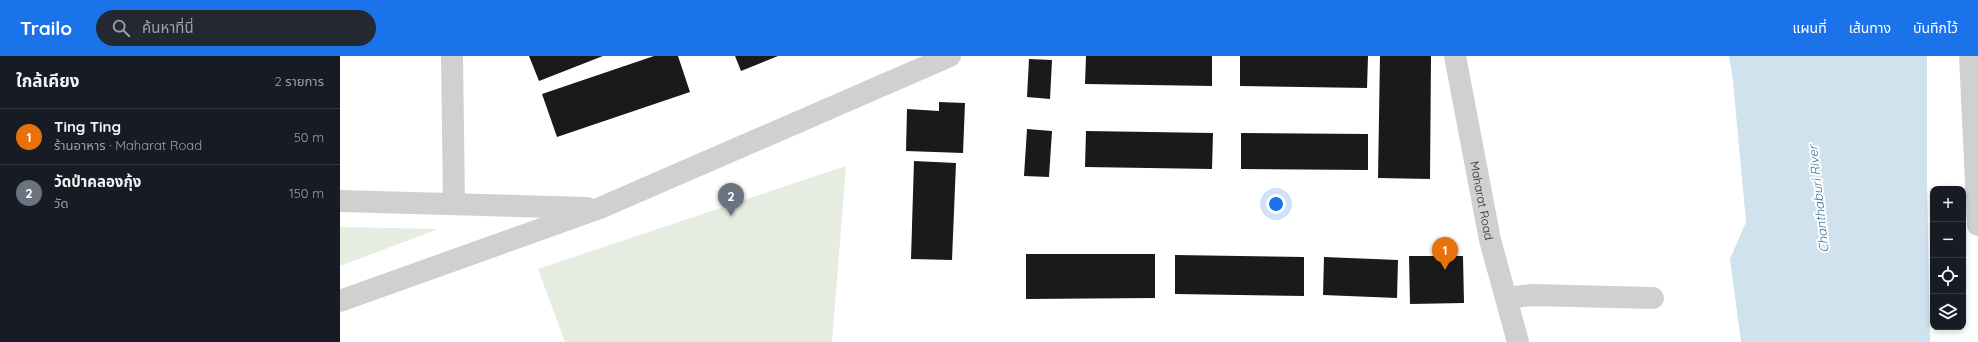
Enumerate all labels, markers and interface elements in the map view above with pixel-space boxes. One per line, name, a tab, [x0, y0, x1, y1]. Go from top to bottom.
search box	[96, 10, 376, 46]
text: Trailo	[20, 16, 72, 40]
icon: search	[110, 17, 132, 39]
text: ค้นหาที่นี่	[142, 18, 194, 37]
text: แผนที่	[1793, 19, 1827, 37]
text: เส้นทาง	[1849, 19, 1891, 37]
text: บันทึกไว้	[1913, 19, 1958, 37]
text: ใกล้เคียง	[16, 70, 79, 91]
text: 2 รายการ	[274, 73, 324, 89]
text: Ting Ting	[54, 117, 121, 136]
text: 1	[26, 129, 32, 145]
text: 50 m	[294, 129, 324, 145]
text: ร้านอาหาร · Maharat Road	[54, 137, 202, 153]
water label: Chanthaburi River	[1804, 142, 1832, 254]
street label: Maharat Road	[1468, 160, 1497, 241]
text: วัดป่าคลองกุ้ง	[54, 172, 141, 191]
pin: 2	[718, 183, 744, 216]
text: 2	[25, 185, 33, 201]
text: 150 m	[289, 185, 324, 201]
map controls	[1930, 186, 1966, 330]
button: +	[1930, 186, 1966, 222]
your location	[1266, 194, 1286, 214]
text: วัด	[54, 195, 68, 211]
button: −	[1930, 222, 1966, 258]
pin: 1	[1432, 237, 1458, 270]
button: locate	[1930, 258, 1966, 294]
button: layers	[1930, 294, 1966, 330]

